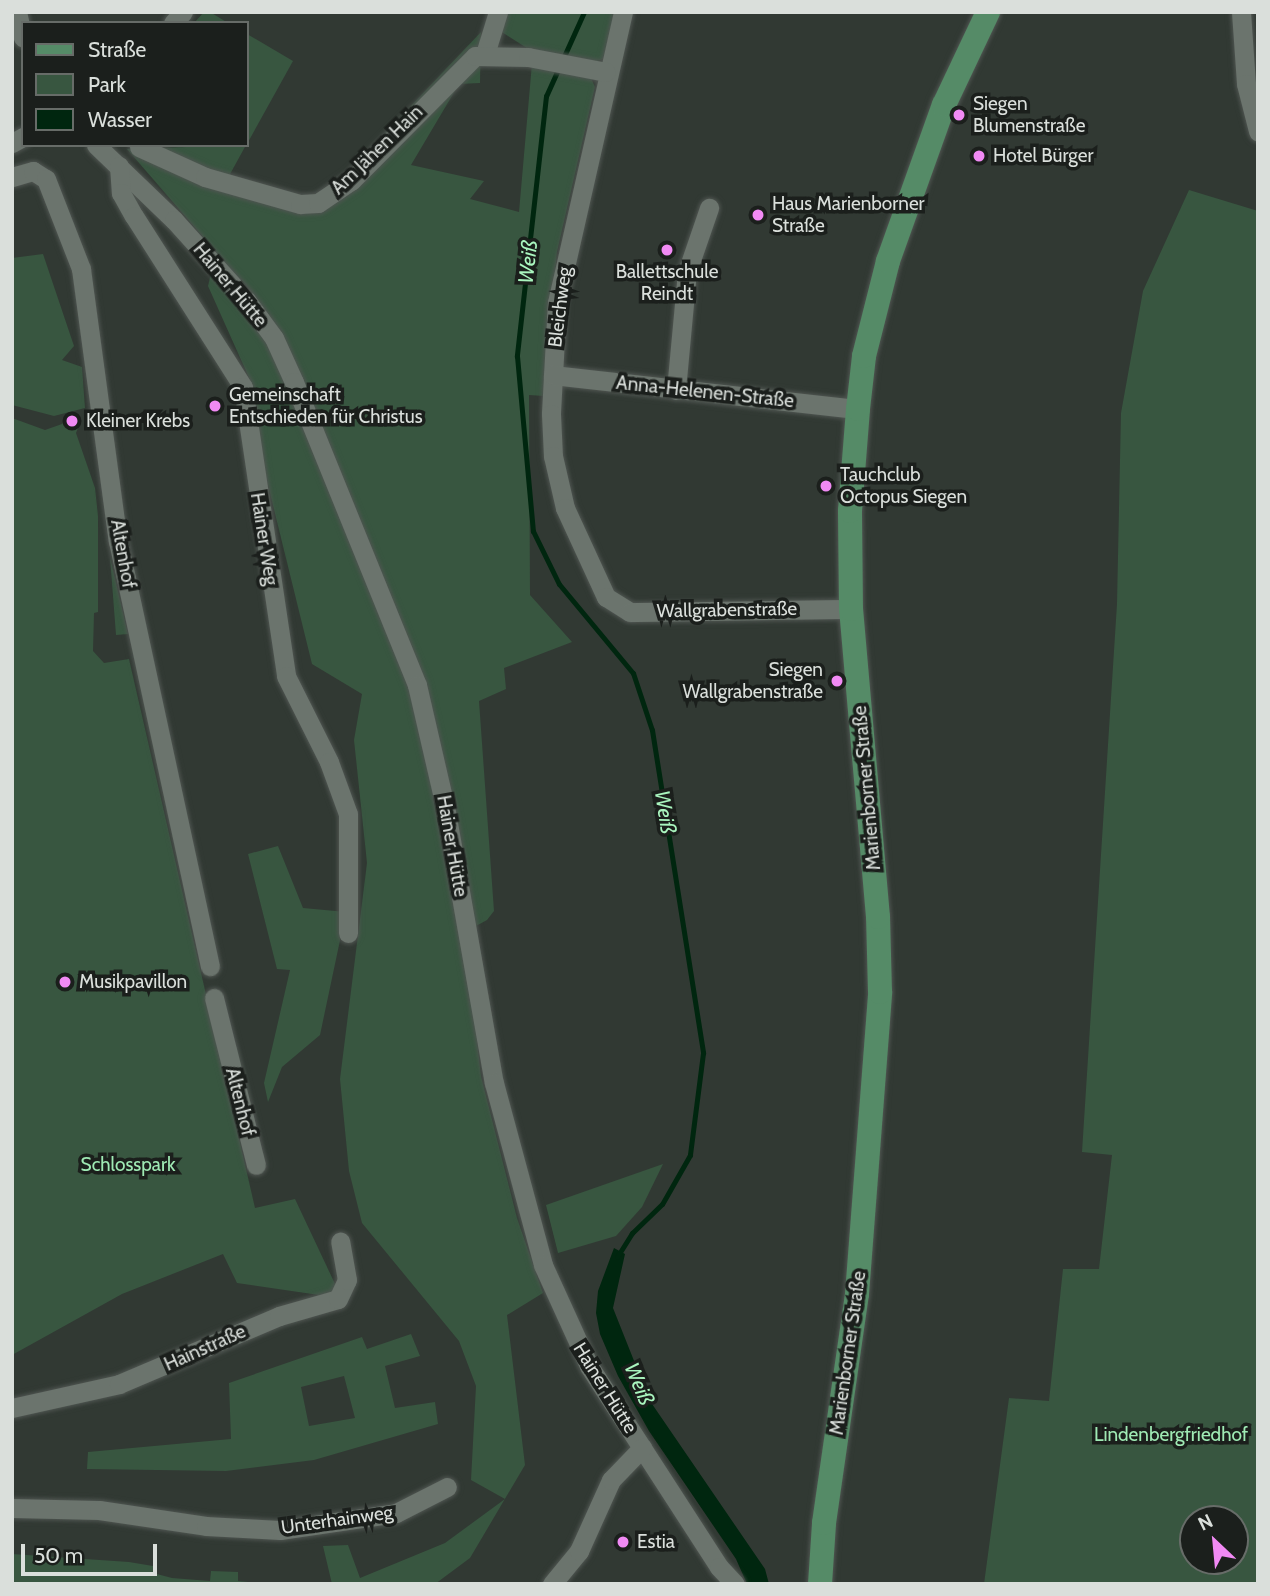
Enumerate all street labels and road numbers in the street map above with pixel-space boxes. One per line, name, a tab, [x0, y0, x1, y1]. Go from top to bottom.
street label: Am Jähen Hain	[327, 101, 427, 199]
street label: Hainer Hütte	[188, 238, 272, 332]
street label: Bleichweg	[544, 265, 576, 349]
street label: Anna-Helenen-Straße	[615, 371, 795, 413]
street label: Hainer Weg	[245, 491, 283, 587]
street label: Altenhof	[106, 518, 140, 590]
street label: Wallgrabenstraße	[657, 597, 797, 623]
street label: Marienborner Straße	[848, 705, 886, 871]
street label: Hainer Hütte	[432, 793, 472, 899]
street label: Altenhof	[221, 1065, 259, 1139]
street label: Marienborner Straße	[825, 1270, 871, 1436]
street label: Hainstraße	[161, 1320, 249, 1376]
street label: Hainer Hütte	[568, 1338, 642, 1438]
street label: Unterhainweg	[280, 1501, 394, 1539]

